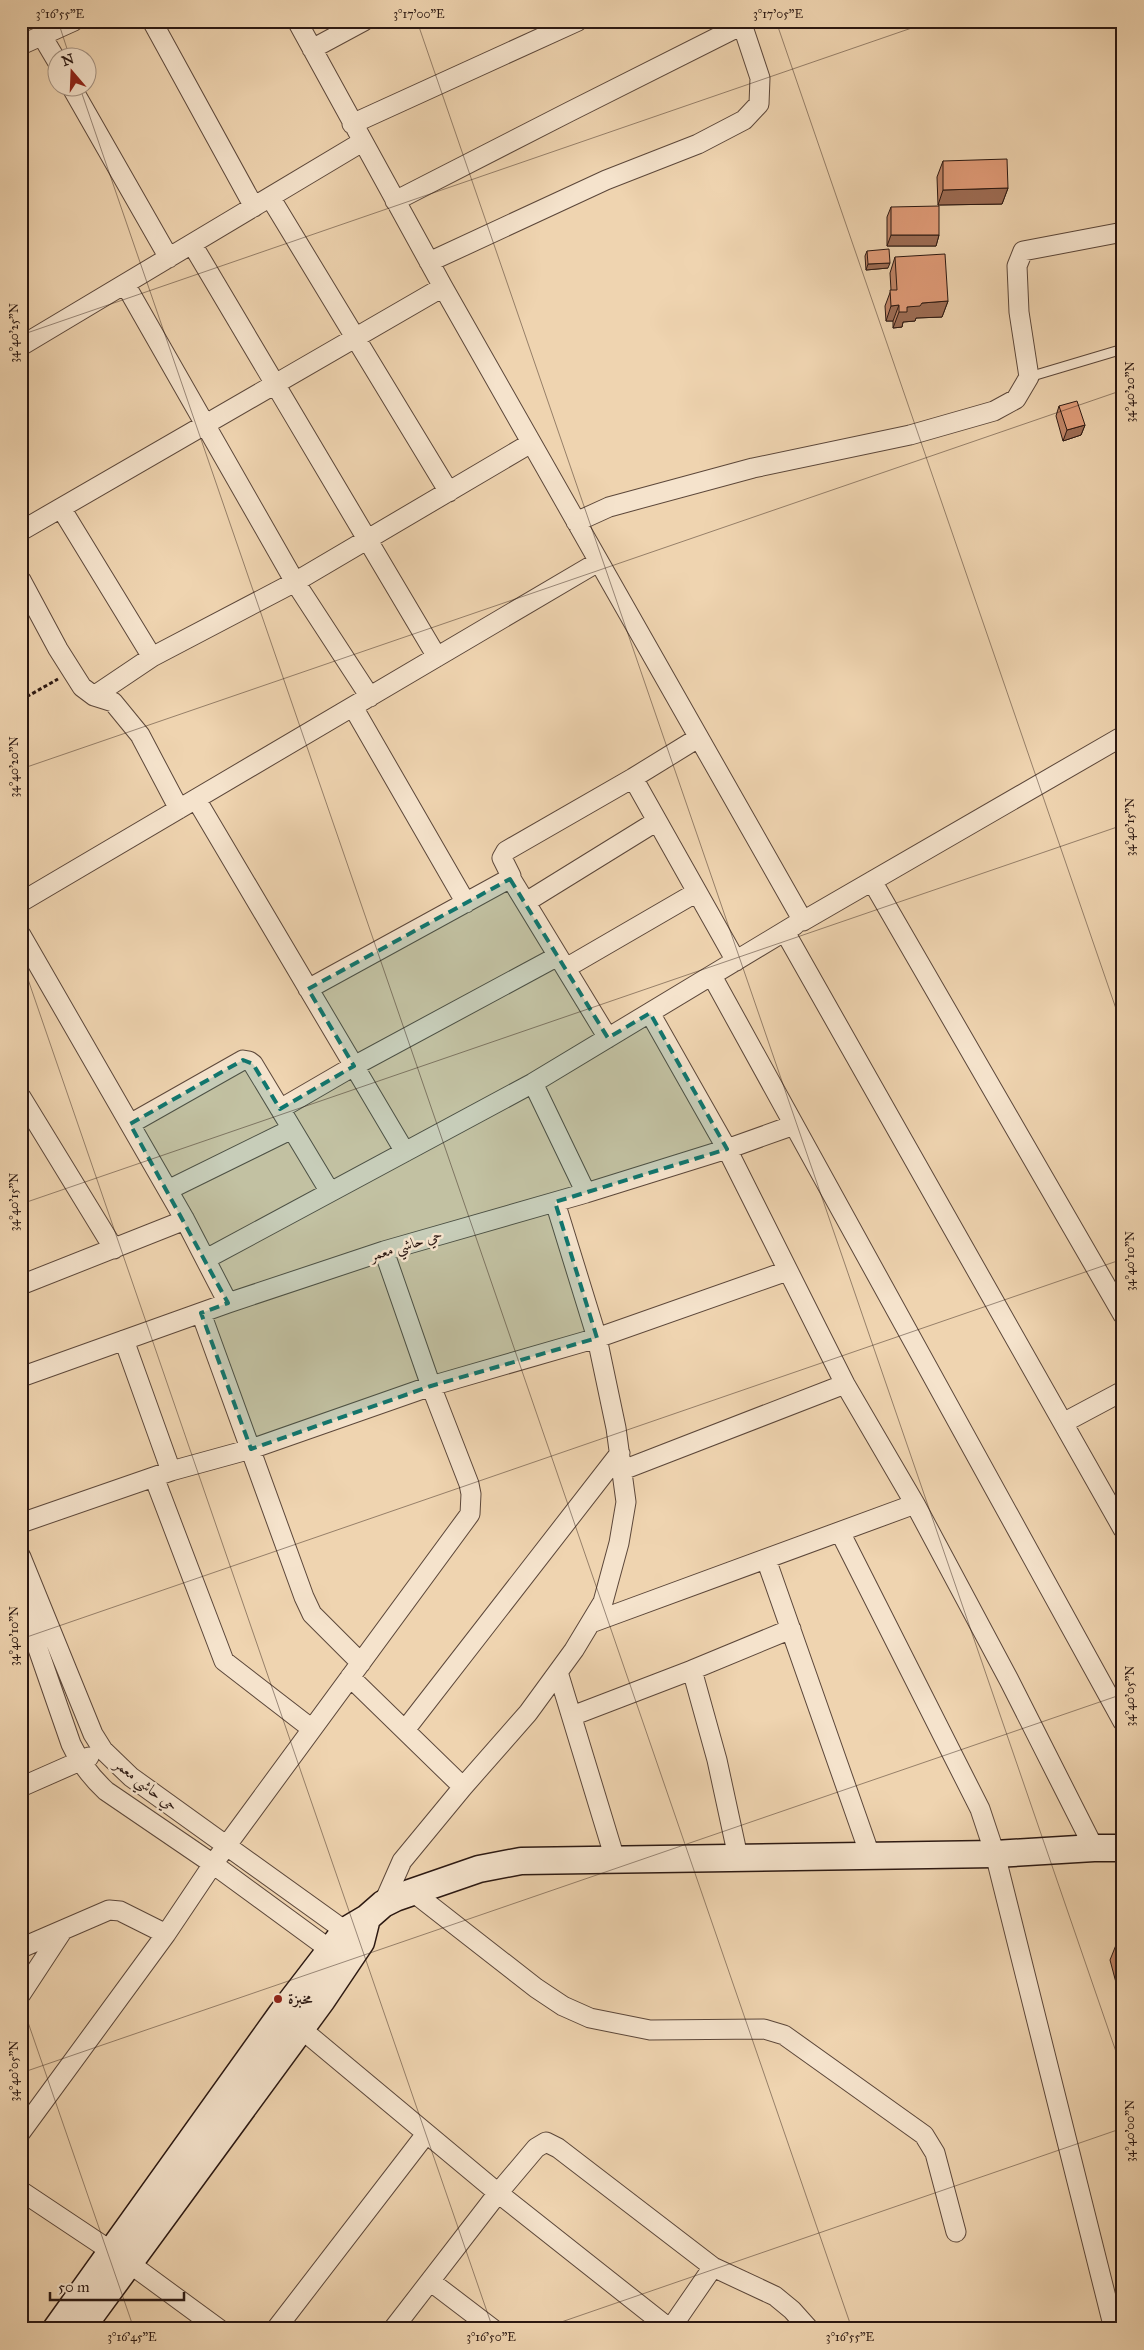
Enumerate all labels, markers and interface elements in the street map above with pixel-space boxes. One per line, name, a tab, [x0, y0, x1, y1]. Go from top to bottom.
text: 3°16'55"E	[36, 7, 85, 21]
text: 3°17'00"E	[393, 7, 445, 21]
text: 3°17'05"E	[753, 7, 803, 21]
north arrow	[48, 48, 98, 98]
text: N	[60, 50, 76, 70]
text: 34°40'25"N	[7, 303, 21, 363]
text: 34°40'20"N	[1123, 361, 1137, 423]
text: 34°40'20"N	[7, 736, 21, 798]
text: 34°40'15"N	[1123, 798, 1137, 856]
text: 34°40'15"N	[7, 1173, 21, 1231]
street label: حي حاشي معمر	[366, 1225, 446, 1270]
text: 34°40'10"N	[1123, 1231, 1137, 1291]
text: 34°40'10"N	[7, 1606, 21, 1666]
text: 34°40'05"N	[1123, 1666, 1137, 1726]
street label: حي حاشي معمر	[106, 1754, 181, 1819]
place label: مخبزة	[288, 1990, 313, 2008]
marker: مخبزة	[272, 1993, 284, 2005]
text: 34°40'05"N	[7, 2041, 21, 2101]
text: 34°40'00"N	[1123, 2100, 1137, 2162]
scale bar	[50, 2270, 184, 2302]
text: 50 m	[58, 2278, 90, 2296]
text: 3°16'45"E	[107, 2330, 157, 2344]
text: 3°16'50"E	[466, 2330, 516, 2344]
text: 3°16'55"E	[826, 2330, 875, 2344]

